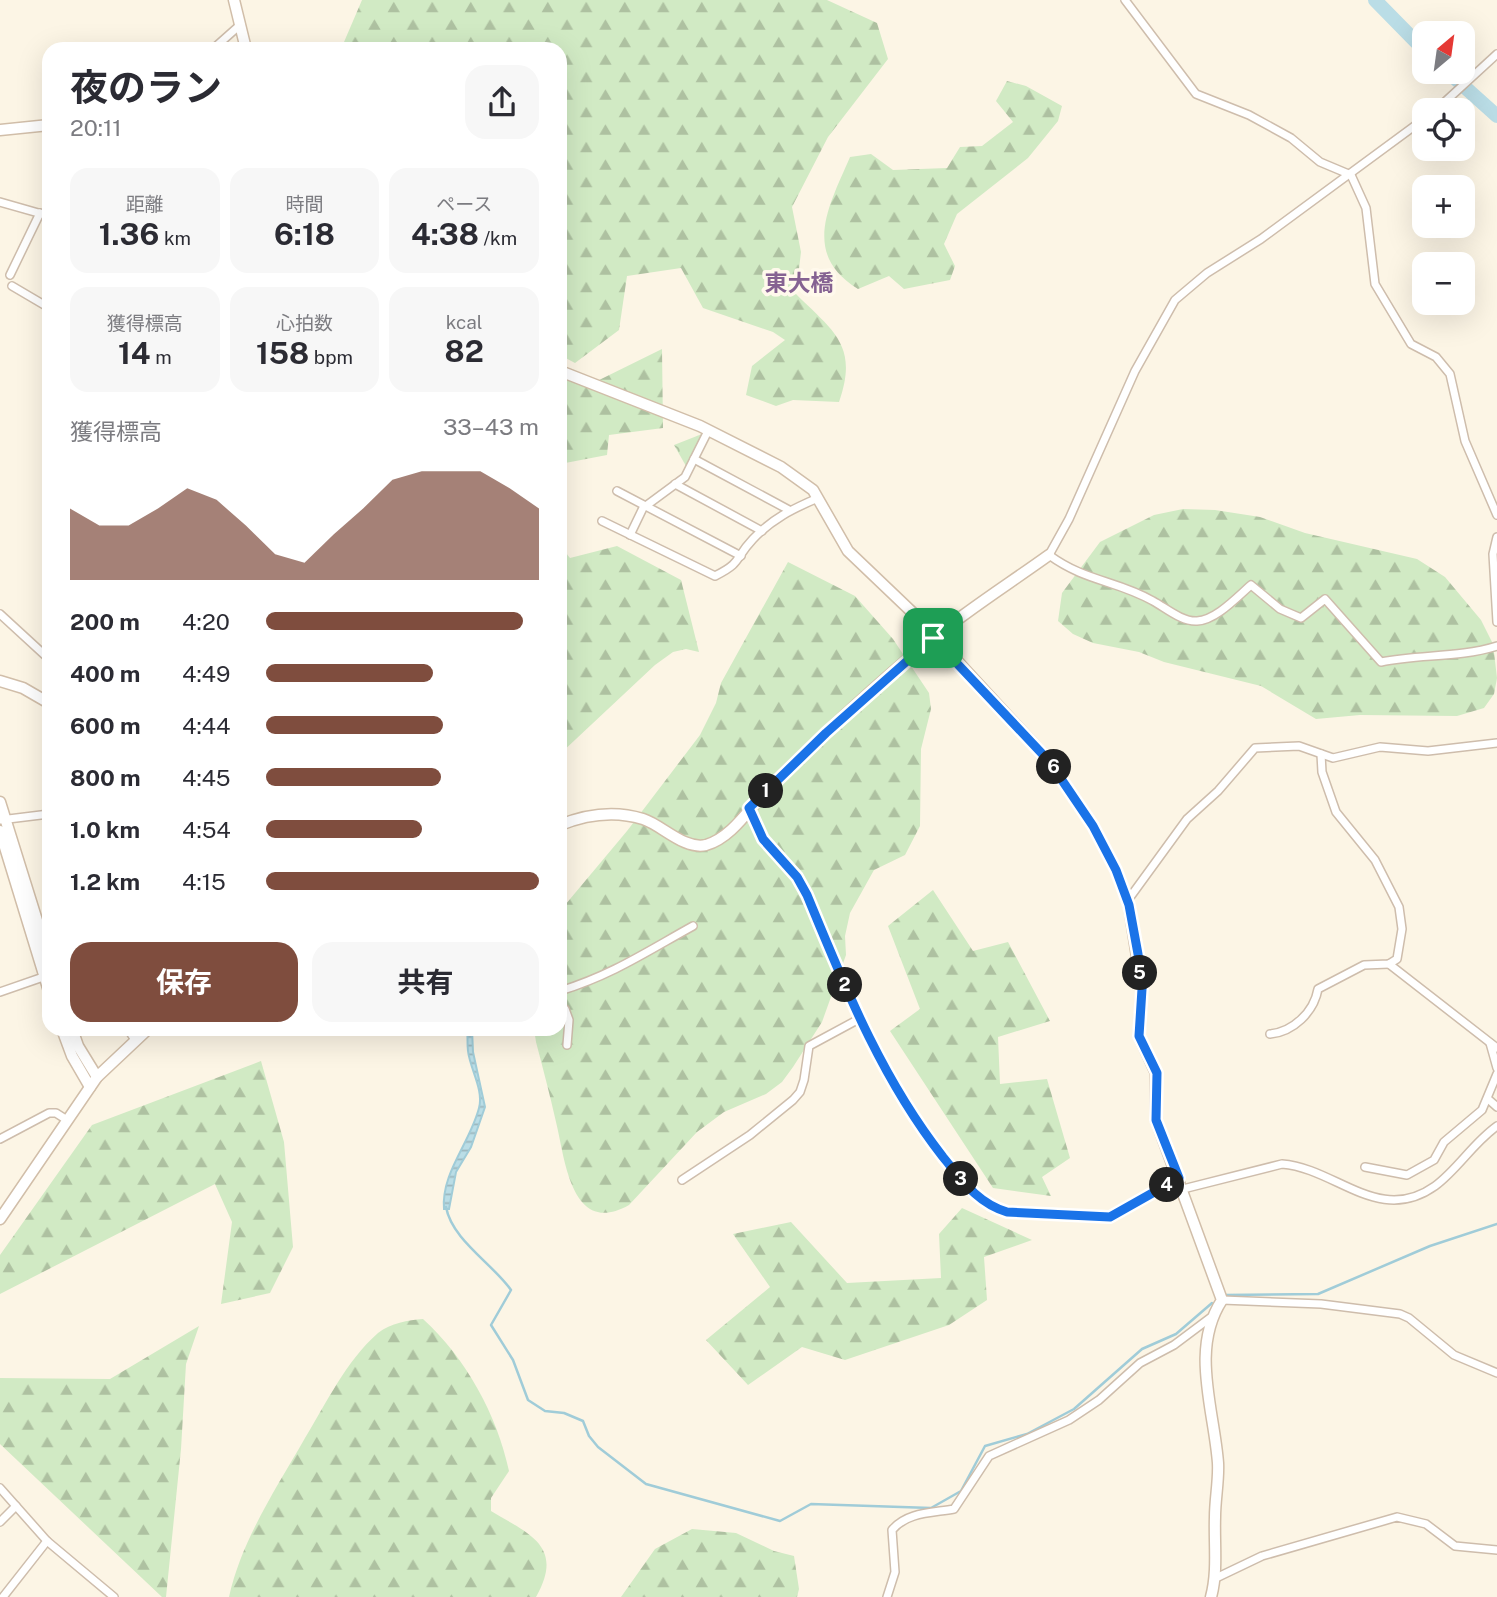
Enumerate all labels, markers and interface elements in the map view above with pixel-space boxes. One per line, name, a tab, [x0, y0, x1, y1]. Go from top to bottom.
north arrow	[1412, 21, 1475, 84]
map controls	[1412, 21, 1475, 315]
text: 夜のラン	[70, 65, 222, 110]
button: share	[465, 65, 539, 139]
button: locate	[1412, 98, 1475, 161]
text: 20:11	[70, 114, 122, 141]
button: +	[1412, 175, 1475, 238]
text: 距離	[126, 193, 164, 215]
text: 時間	[285, 193, 324, 215]
text: ペース	[436, 193, 492, 215]
text: 1.36	[99, 216, 159, 252]
text: 6:18	[274, 216, 335, 252]
text: 4:38	[411, 216, 479, 252]
text: km	[159, 227, 191, 249]
text: /km	[479, 227, 517, 249]
button: −	[1412, 252, 1475, 315]
district label: 東大橋	[765, 269, 834, 296]
text: kcal	[446, 311, 483, 333]
text: 獲得標高	[107, 312, 183, 334]
text: 心拍数	[276, 312, 333, 334]
text: 82	[445, 333, 484, 369]
text: 14	[118, 335, 151, 371]
text: 158	[256, 335, 309, 371]
text: m	[151, 346, 172, 368]
text: bpm	[309, 346, 353, 368]
text: 33–43 m	[443, 413, 539, 440]
text: 獲得標高	[70, 418, 162, 445]
text: 200 m	[70, 608, 140, 635]
text: 4:20	[182, 608, 230, 635]
pin	[903, 608, 963, 668]
icon: arrive	[914, 619, 952, 657]
text: 400 m	[70, 660, 140, 687]
text: 4:49	[182, 660, 230, 687]
text: 600 m	[70, 712, 140, 739]
text: 4:44	[182, 712, 230, 739]
pin: 6	[1036, 750, 1072, 784]
text: 6	[1047, 755, 1060, 777]
text: 800 m	[70, 764, 141, 791]
text: 4:45	[182, 764, 230, 791]
pin: 1	[748, 774, 784, 808]
text: 1	[761, 779, 770, 801]
text: 1.0 km	[70, 816, 140, 843]
text: 4:54	[182, 816, 231, 843]
text: 1.2 km	[70, 868, 140, 895]
text: 4:15	[182, 868, 226, 895]
button: 保存	[70, 942, 298, 1022]
button: 共有	[312, 942, 539, 1022]
pin: 5	[1122, 956, 1158, 990]
text: 5	[1133, 961, 1146, 983]
pin: 2	[828, 968, 862, 1002]
text: 2	[838, 973, 851, 995]
pin: 3	[944, 1162, 978, 1196]
text: 3	[954, 1167, 967, 1189]
pin: 4	[1150, 1168, 1184, 1202]
text: 4	[1160, 1173, 1173, 1195]

